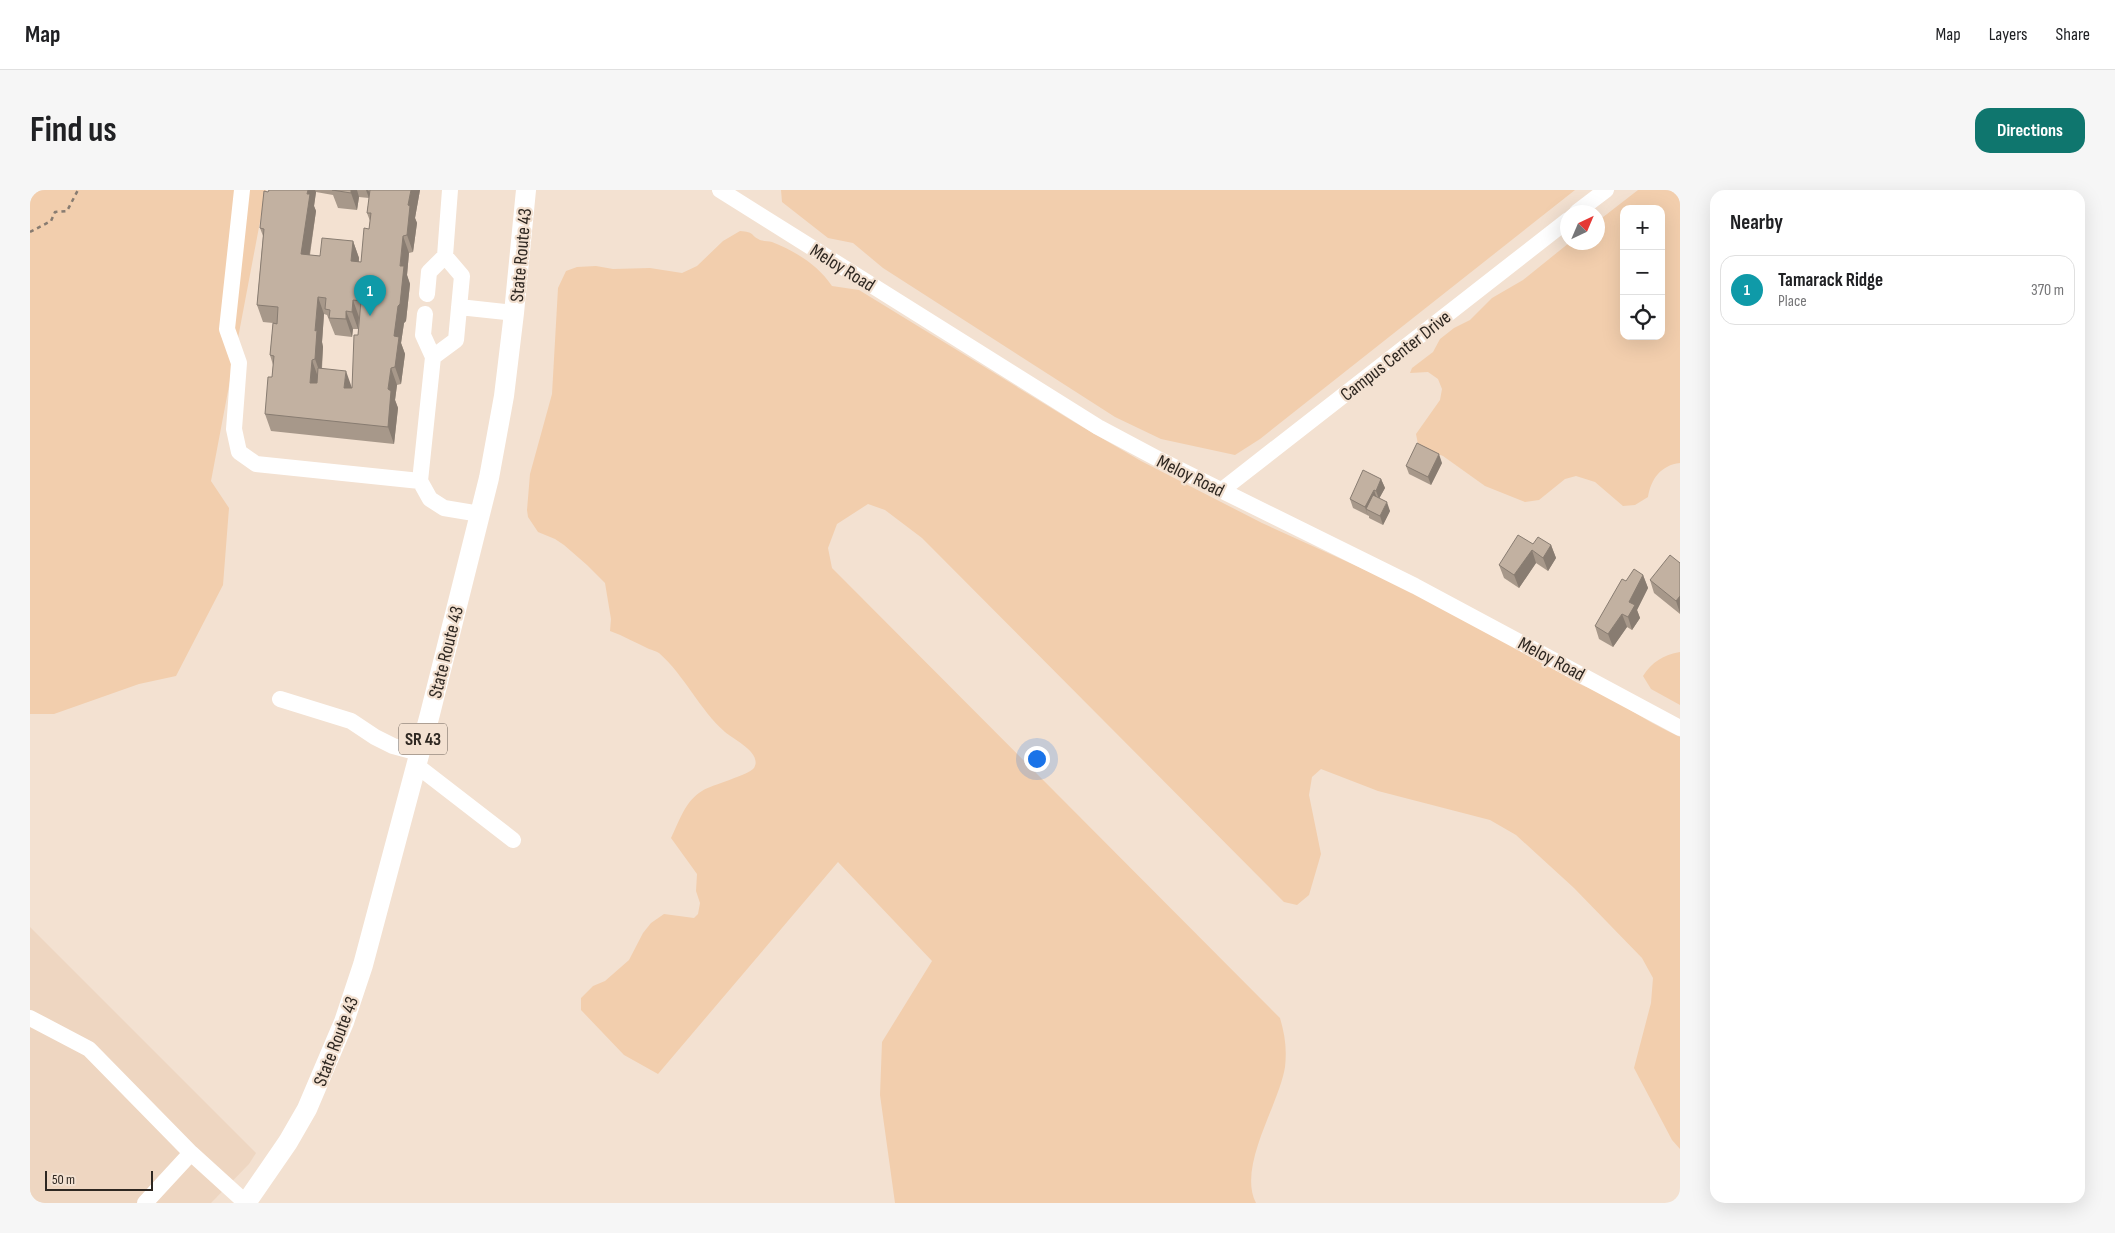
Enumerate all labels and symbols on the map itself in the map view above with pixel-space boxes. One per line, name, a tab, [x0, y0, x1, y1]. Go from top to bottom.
north arrow	[1560, 205, 1605, 250]
street label: State Route 43	[506, 207, 537, 303]
street label: Meloy Road	[805, 239, 879, 297]
pin: 1	[354, 275, 386, 316]
street label: Campus Center Drive	[1336, 306, 1456, 406]
street label: Meloy Road	[1153, 450, 1228, 503]
street label: State Route 43	[424, 604, 469, 701]
street label: Meloy Road	[1514, 632, 1589, 686]
road number: SR 43	[399, 724, 447, 754]
your location	[1024, 746, 1050, 772]
street label: State Route 43	[309, 993, 364, 1090]
scale bar	[45, 1168, 152, 1191]

